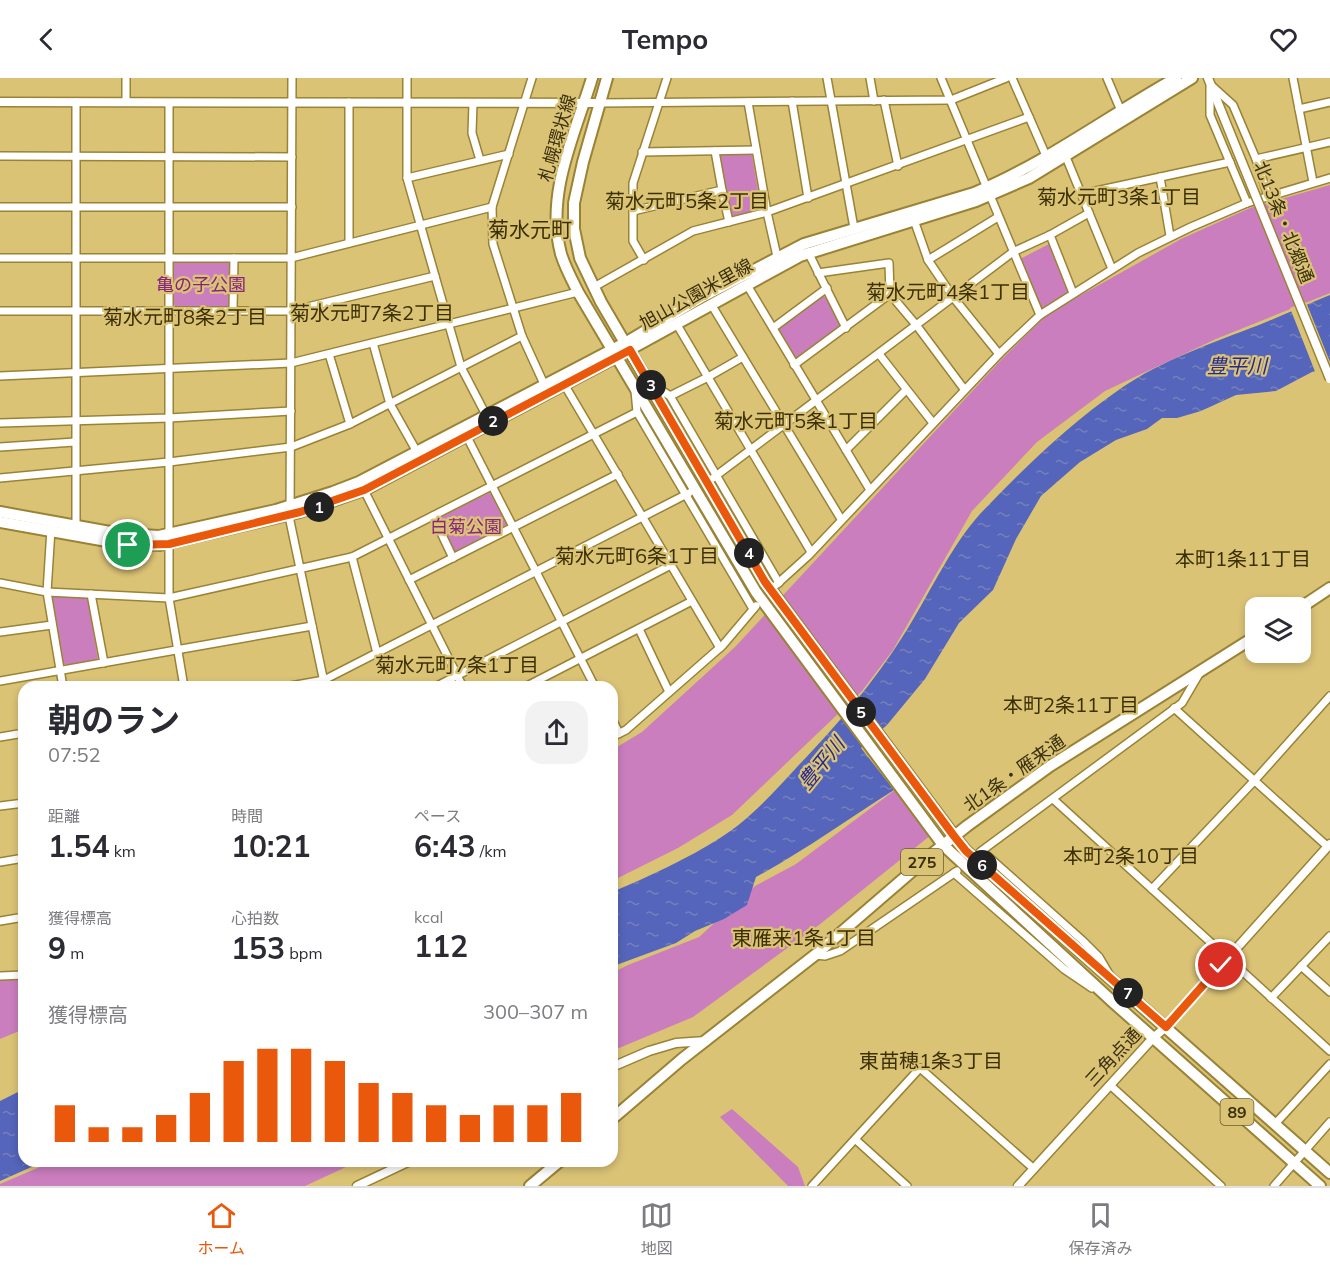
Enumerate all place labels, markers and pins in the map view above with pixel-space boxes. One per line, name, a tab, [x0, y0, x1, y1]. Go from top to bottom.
pin: 3	[636, 370, 666, 400]
pin: 2	[478, 406, 508, 436]
pin: 1	[304, 492, 334, 522]
pin	[102, 519, 153, 570]
pin: 4	[734, 538, 764, 568]
pin: 5	[846, 697, 876, 727]
pin: 6	[967, 850, 997, 880]
pin	[1195, 939, 1246, 990]
pin: 7	[1113, 978, 1143, 1008]

